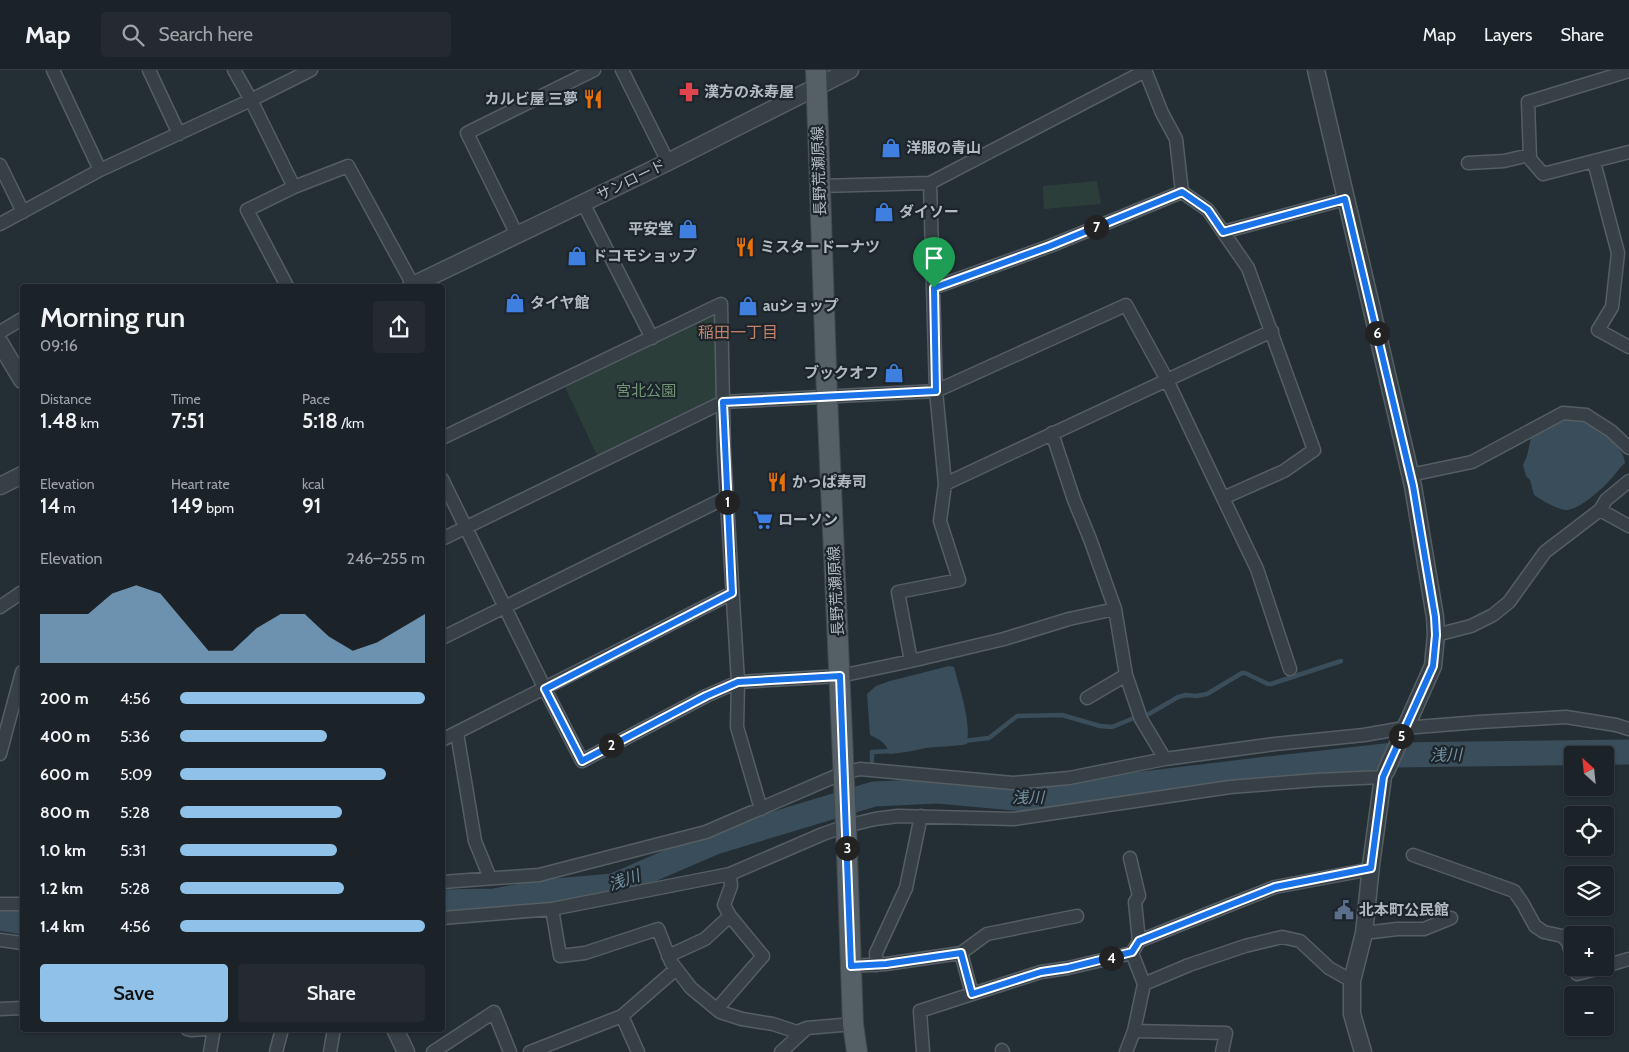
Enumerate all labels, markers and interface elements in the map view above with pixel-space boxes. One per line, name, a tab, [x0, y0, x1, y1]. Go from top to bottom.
search box	[101, 12, 451, 57]
text: Map	[25, 20, 71, 49]
icon: search	[119, 21, 147, 49]
text: Search here	[159, 23, 253, 46]
text: Map	[1423, 24, 1456, 46]
text: Layers	[1484, 24, 1533, 46]
text: Share	[1561, 24, 1604, 46]
pharmacy icon: 漢方の永寿屋	[678, 81, 700, 103]
place label: 漢方の永寿屋	[704, 83, 794, 101]
restaurant icon: カルビ屋 三夢	[582, 88, 604, 110]
place label: カルビ屋 三夢	[485, 90, 578, 108]
street label: 長野荒瀬原線	[808, 126, 830, 216]
shop icon: 洋服の青山	[880, 137, 902, 159]
place label: 洋服の青山	[906, 139, 981, 157]
street label: サンロード	[593, 155, 669, 205]
shop icon: ダイソー	[873, 201, 895, 223]
place label: ダイソー	[899, 203, 959, 221]
pin: 7	[1084, 214, 1108, 240]
shop icon: 平安堂	[677, 218, 699, 240]
text: 7	[1093, 218, 1100, 236]
place label: 平安堂	[628, 220, 673, 238]
restaurant icon: ミスタードーナツ	[734, 236, 756, 258]
pin	[913, 237, 955, 288]
place label: ミスタードーナツ	[760, 238, 880, 256]
icon: arrive	[920, 244, 948, 272]
shop icon: ドコモショップ	[566, 245, 588, 267]
place label: ドコモショップ	[592, 247, 697, 265]
shop icon: タイヤ館	[504, 292, 526, 314]
place label: タイヤ館	[530, 294, 590, 312]
shop icon: auショップ	[737, 295, 759, 317]
place label: auショップ	[763, 297, 839, 315]
text: Morning run	[40, 300, 185, 334]
button: share	[373, 301, 425, 353]
pin: 6	[1364, 320, 1390, 346]
district label: 稲田一丁目	[698, 323, 778, 342]
text: 6	[1374, 324, 1381, 342]
text: 09:16	[40, 336, 78, 355]
shop icon: ブックオフ	[883, 362, 905, 384]
place label: ブックオフ	[804, 364, 879, 382]
park label: 宮北公園	[616, 382, 676, 400]
text: Distance	[40, 390, 92, 408]
text: Time	[171, 390, 201, 408]
text: Pace	[302, 390, 330, 408]
text: 1.48	[40, 408, 77, 433]
text: 7:51	[171, 408, 205, 433]
text: 5:18	[302, 408, 338, 433]
text: km	[77, 414, 99, 432]
text: /km	[338, 414, 364, 432]
restaurant icon: かっぱ寿司	[766, 471, 788, 493]
place label: かっぱ寿司	[792, 473, 867, 491]
text: Elevation	[40, 475, 95, 493]
text: Heart rate	[171, 475, 230, 493]
text: kcal	[302, 475, 324, 493]
pin: 1	[714, 490, 740, 514]
text: 14	[40, 493, 60, 518]
text: 149	[171, 493, 203, 518]
text: 91	[302, 493, 321, 518]
text: 1	[725, 493, 730, 511]
text: m	[60, 499, 76, 517]
text: bpm	[203, 499, 234, 517]
supermarket icon: ローソン	[752, 509, 774, 531]
place label: ローソン	[778, 511, 838, 529]
street label: 長野荒瀬原線	[825, 546, 847, 636]
text: Elevation	[40, 549, 103, 568]
text: 246–255 m	[347, 549, 425, 568]
text: 200 m	[40, 689, 89, 708]
text: 4:56	[120, 689, 150, 708]
pin: 5	[1388, 724, 1414, 748]
text: 400 m	[40, 727, 90, 746]
text: 5:36	[120, 727, 150, 746]
text: 5	[1398, 727, 1405, 745]
pin: 2	[598, 732, 624, 758]
text: 2	[608, 736, 615, 754]
water label: 浅川	[1430, 745, 1464, 765]
north arrow	[1564, 746, 1614, 796]
map controls	[1564, 746, 1614, 1036]
text: 600 m	[40, 765, 89, 784]
text: 5:09	[120, 765, 152, 784]
water label: 浅川	[1012, 788, 1046, 807]
text: 800 m	[40, 803, 90, 822]
text: 5:28	[120, 803, 150, 822]
button: locate	[1564, 806, 1614, 856]
pin: 3	[834, 836, 860, 860]
text: 3	[844, 839, 851, 857]
text: 1.0 km	[40, 841, 86, 860]
text: 5:31	[120, 841, 146, 860]
water label: 浅川	[606, 865, 644, 894]
button: layers	[1564, 866, 1614, 916]
text: 1.2 km	[40, 879, 83, 898]
text: 5:28	[120, 879, 150, 898]
public building icon: 北本町公民館	[1333, 899, 1355, 921]
place label: 北本町公民館	[1359, 901, 1449, 919]
text: 1.4 km	[40, 917, 85, 936]
text: 4:56	[120, 917, 150, 936]
button: +	[1564, 926, 1614, 976]
pin: 4	[1098, 946, 1124, 970]
text: 4	[1107, 949, 1116, 967]
button: Save	[40, 964, 228, 1022]
button: Share	[238, 964, 425, 1022]
button: −	[1564, 986, 1614, 1036]

